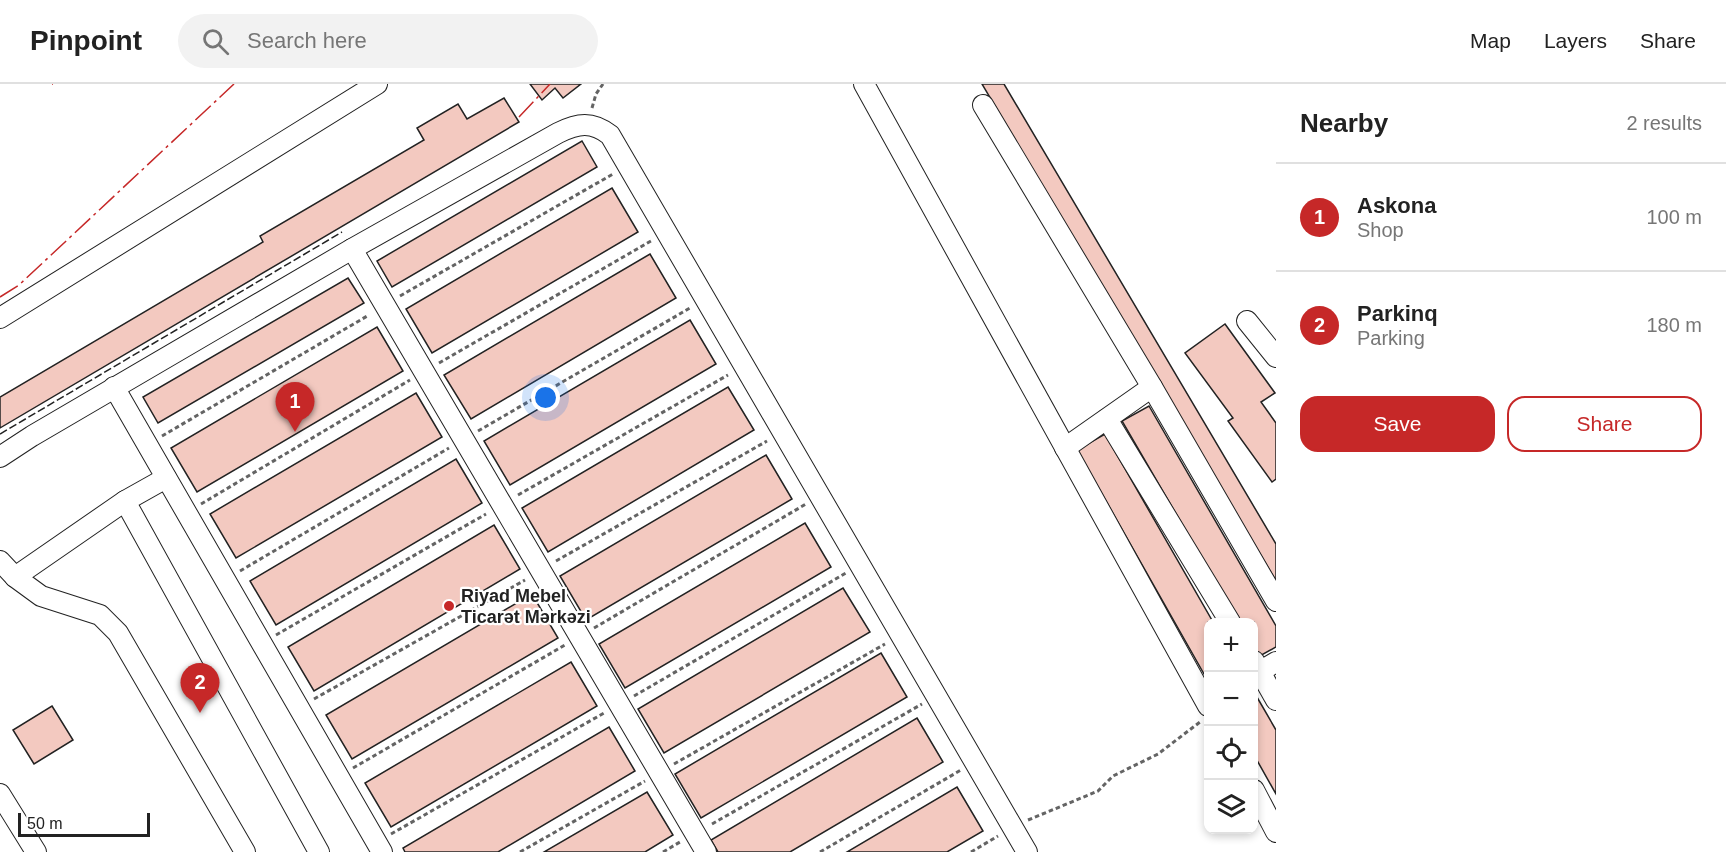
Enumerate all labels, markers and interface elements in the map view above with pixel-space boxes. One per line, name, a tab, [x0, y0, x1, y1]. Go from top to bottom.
search box	[178, 14, 598, 68]
text: Pinpoint	[30, 25, 142, 56]
icon: search	[199, 25, 232, 58]
text: Search here	[247, 28, 367, 53]
text: Map	[1470, 29, 1511, 52]
text: Layers	[1544, 29, 1607, 52]
text: Share	[1640, 29, 1696, 52]
text: Nearby	[1300, 108, 1388, 138]
text: 2 results	[1626, 112, 1702, 134]
text: Askona	[1357, 193, 1436, 218]
text: 1	[1314, 206, 1325, 228]
text: 100 m	[1646, 206, 1702, 228]
text: Shop	[1357, 219, 1404, 241]
text: Parkinq	[1357, 301, 1438, 326]
text: 2	[1314, 314, 1325, 336]
text: 180 m	[1646, 314, 1702, 336]
text: Parking	[1357, 327, 1425, 349]
pin: 1	[276, 382, 314, 432]
your location	[531, 383, 560, 412]
button: Save	[1300, 396, 1495, 452]
button: Share	[1507, 396, 1702, 452]
place label: Riyad Mebel Ticarət Mərkəzi	[461, 586, 591, 627]
marker: Riyad Mebel Ticarət Mərkəzi	[442, 599, 456, 613]
map controls	[1204, 618, 1258, 834]
button: +	[1204, 618, 1258, 672]
pin: 2	[180, 664, 220, 713]
button: −	[1204, 672, 1258, 726]
button: locate	[1204, 726, 1258, 780]
button: layers	[1204, 780, 1258, 834]
scale bar	[18, 810, 150, 838]
text: 50 m	[27, 815, 63, 832]

